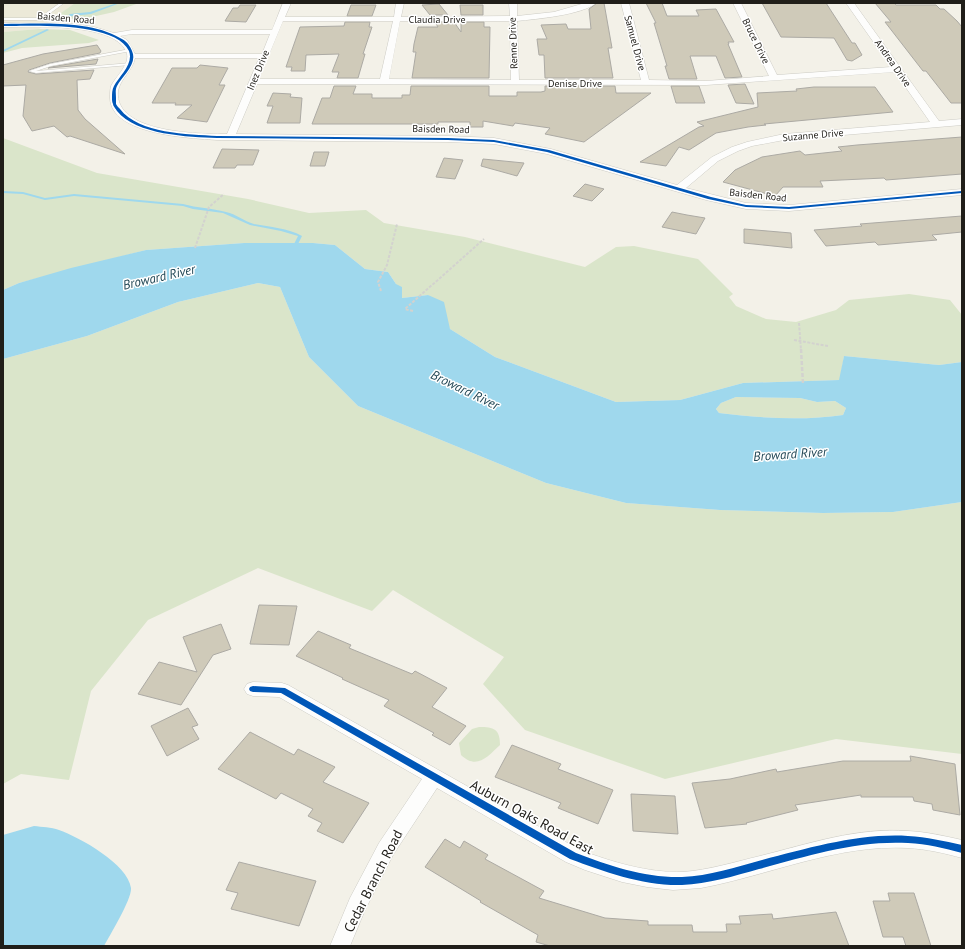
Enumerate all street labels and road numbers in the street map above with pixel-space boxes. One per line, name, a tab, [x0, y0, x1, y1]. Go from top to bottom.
street label: Baisden Road	[37, 9, 95, 27]
street label: Claudia Drive	[408, 13, 466, 26]
street label: Samuel Drive	[621, 14, 649, 72]
street label: Bruce Drive	[739, 16, 773, 66]
street label: Renne Drive	[506, 17, 520, 69]
street label: Andrea Drive	[872, 37, 914, 89]
street label: Inez Drive	[244, 48, 272, 92]
street label: Denise Drive	[548, 77, 602, 90]
street label: Baisden Road	[412, 122, 470, 136]
street label: Suzanne Drive	[782, 126, 844, 144]
street label: Baisden Road	[729, 186, 787, 204]
street label: Auburn Oaks Road East	[467, 776, 597, 859]
street label: Cedar Branch Road	[339, 827, 407, 935]

